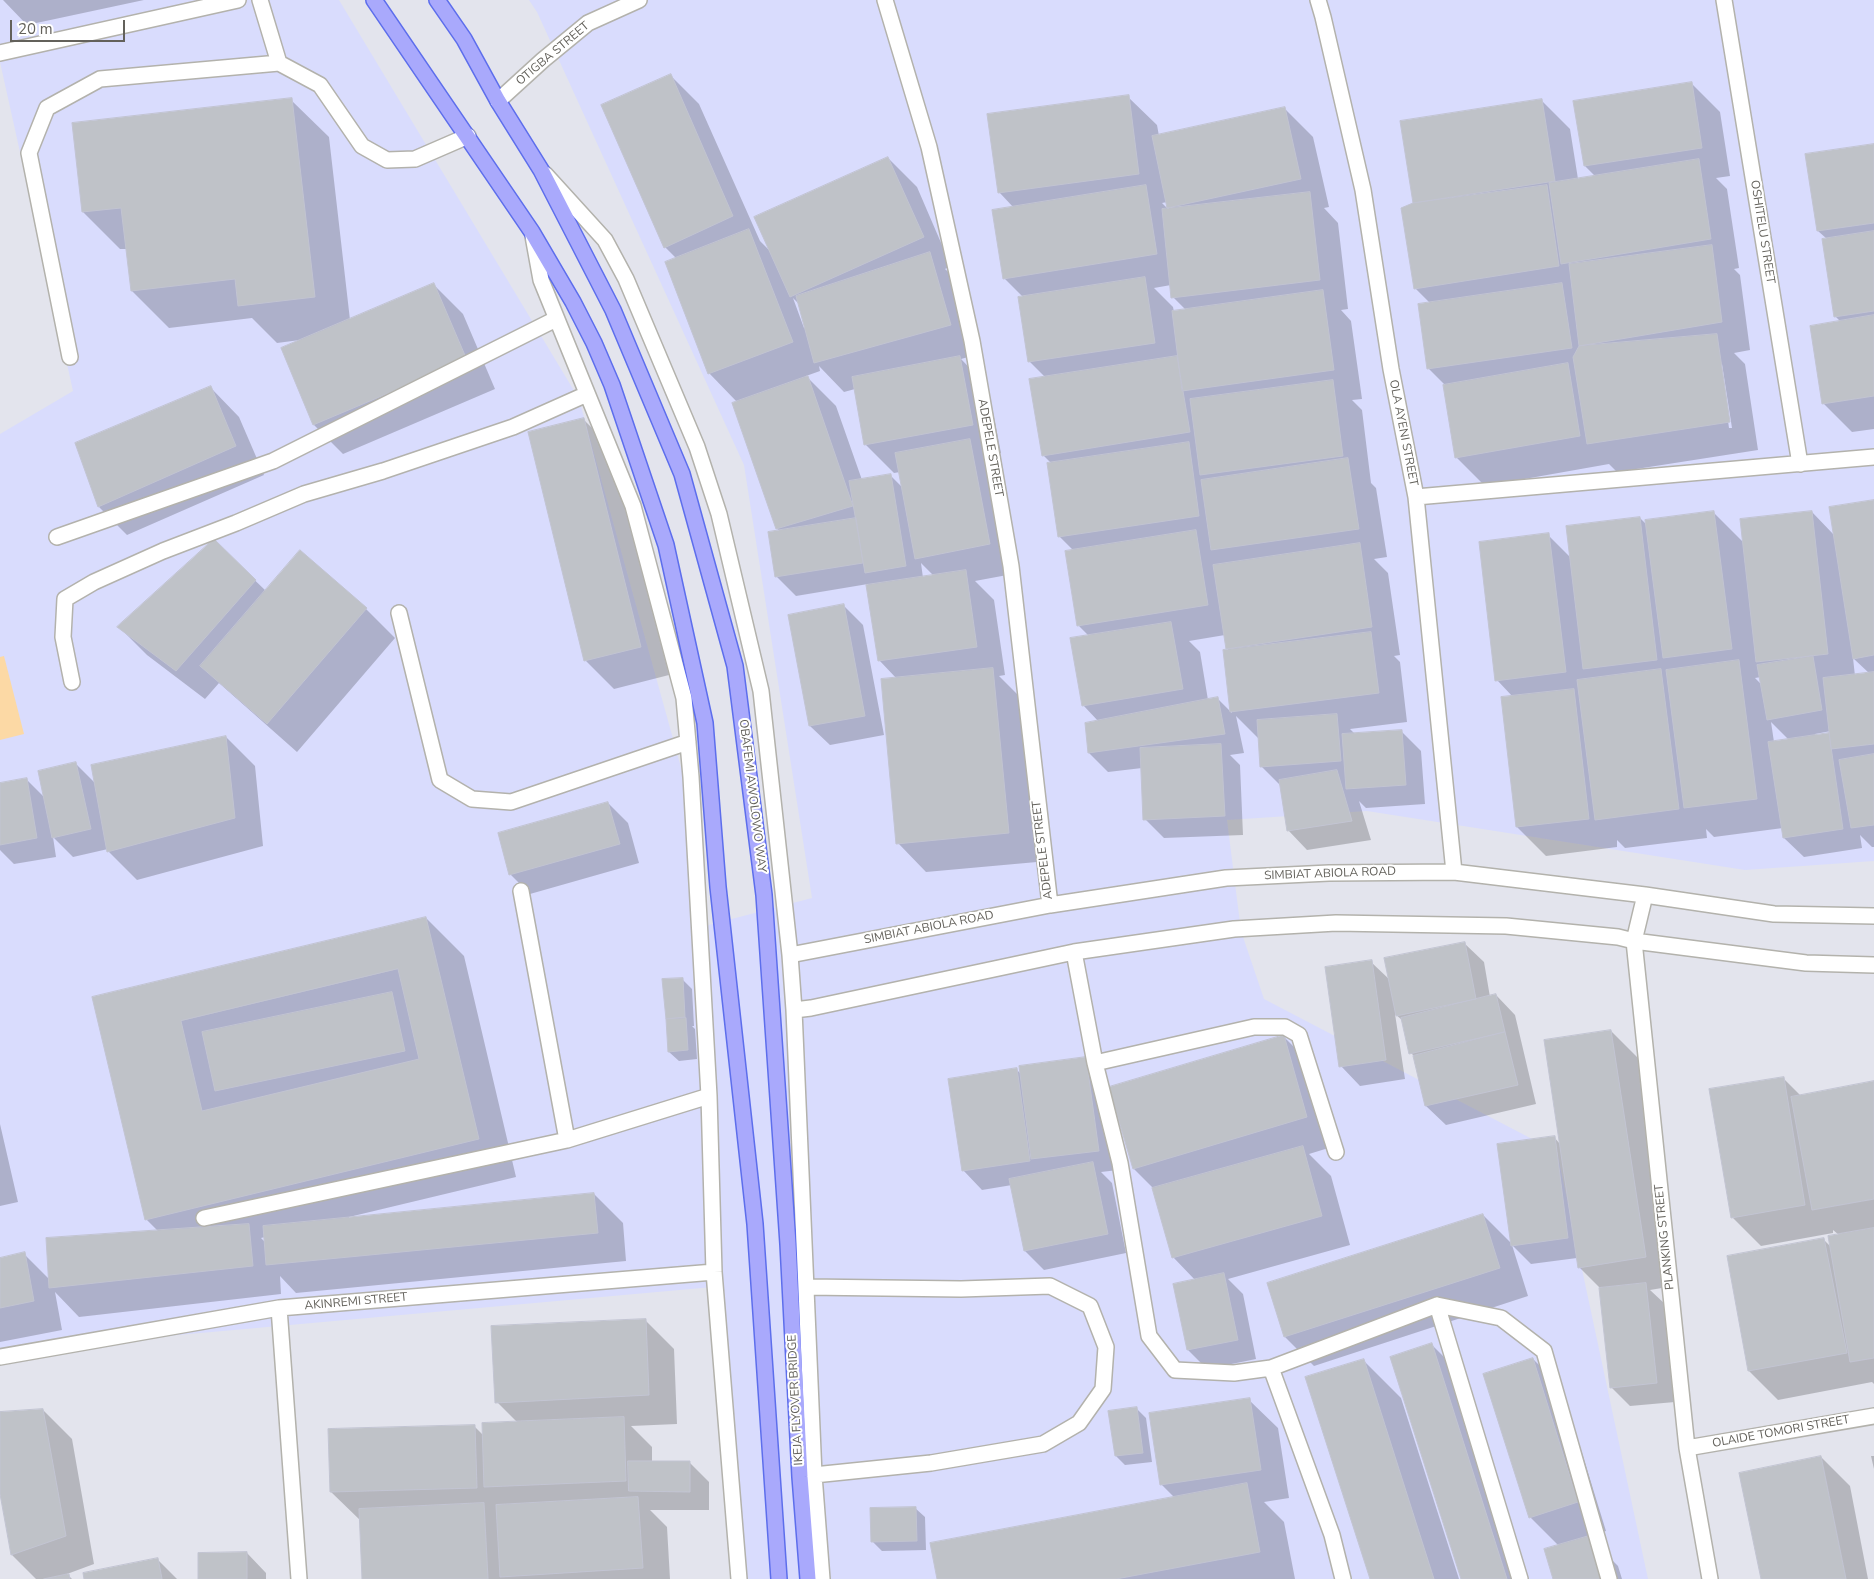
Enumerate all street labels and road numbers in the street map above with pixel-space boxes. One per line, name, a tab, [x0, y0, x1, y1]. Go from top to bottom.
street label: OTIGBA STREET	[513, 19, 593, 89]
street label: OSHITELU STREET	[1747, 179, 1777, 285]
street label: OLA AYENI STREET	[1386, 379, 1420, 487]
street label: ADEPELE STREET	[974, 398, 1006, 498]
street label: OBAFEMI AWOLOWO WAY	[735, 719, 769, 873]
street label: ADEPELE STREET	[1030, 800, 1056, 900]
street label: SIMBIAT ABIOLA ROAD	[1264, 865, 1396, 883]
street label: SIMBIAT ABIOLA ROAD	[863, 908, 995, 948]
street label: PLANKING STREET	[1652, 1183, 1678, 1291]
street label: AKINREMI STREET	[304, 1290, 408, 1314]
street label: IKEJA FLYOVER BRIDGE	[785, 1334, 807, 1466]
street label: OLAIDE TOMORI STREET	[1711, 1413, 1851, 1451]

